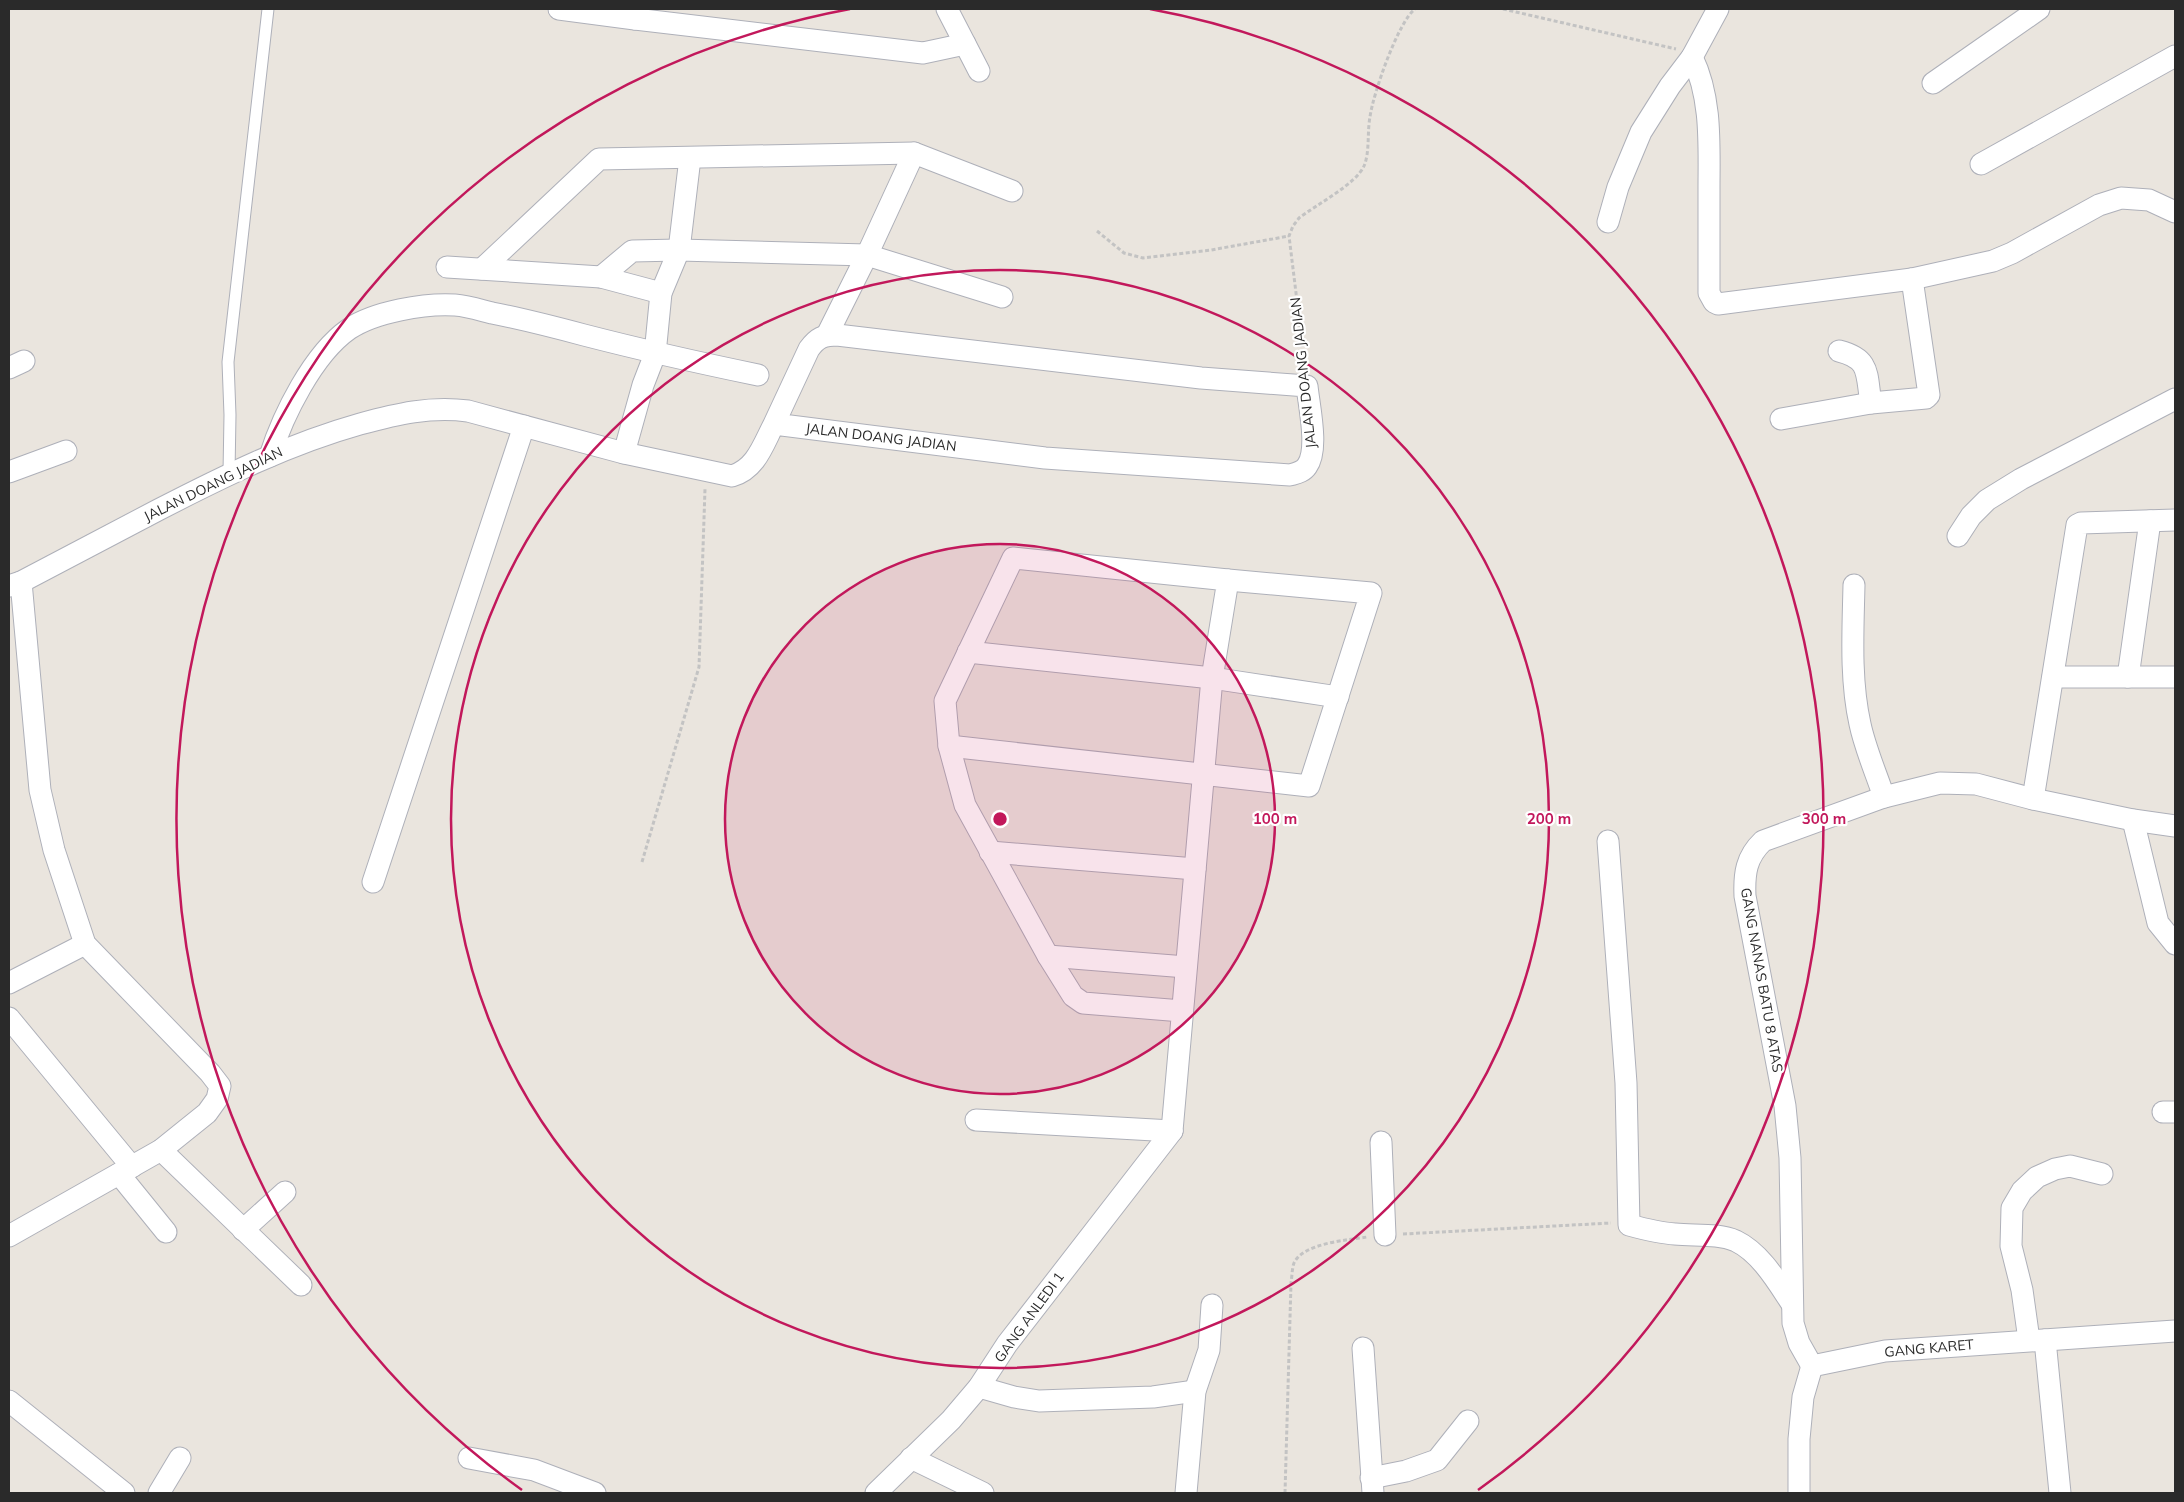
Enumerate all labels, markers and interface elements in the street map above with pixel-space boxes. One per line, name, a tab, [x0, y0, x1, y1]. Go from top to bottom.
street label: JALAN DOANG JADIAN	[1286, 296, 1320, 450]
street label: JALAN DOANG JADIAN	[804, 419, 958, 455]
street label: JALAN DOANG JADIAN	[141, 443, 285, 525]
text: 100 m	[1253, 809, 1297, 828]
text: 200 m	[1527, 809, 1571, 828]
text: 300 m	[1802, 809, 1846, 828]
centre of rings	[991, 810, 1009, 828]
street label: GANG NANAS BATU 8 ATAS	[1737, 886, 1787, 1074]
street label: GANG ANLEDI 1	[990, 1268, 1068, 1366]
street label: GANG KARET	[1883, 1335, 1975, 1361]

